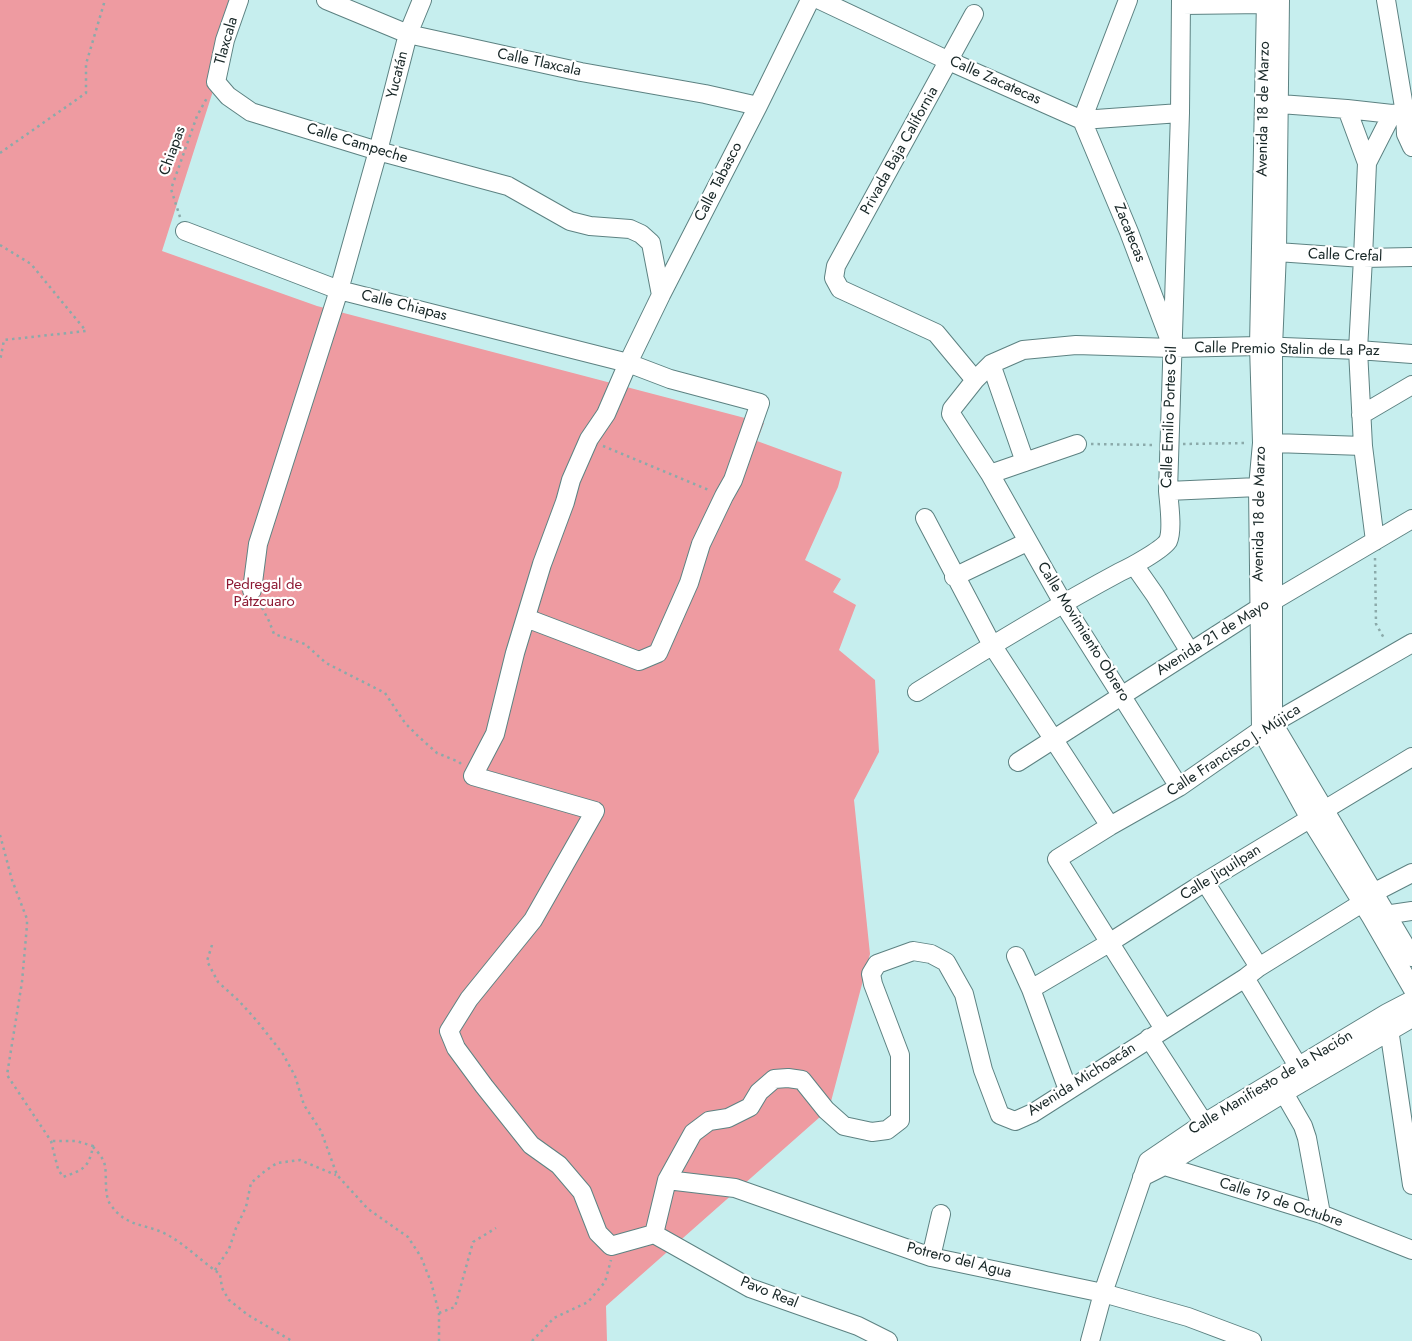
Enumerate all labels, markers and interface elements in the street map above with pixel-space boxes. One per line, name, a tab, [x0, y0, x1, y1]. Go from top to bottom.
street label: Tlaxcala	[212, 15, 242, 67]
street label: Avenida 18 de Marzo	[1254, 41, 1274, 177]
street label: Calle Tlaxcala	[495, 45, 583, 81]
street label: Yucatán	[383, 49, 413, 101]
street label: Calle Zacatecas	[947, 53, 1043, 109]
street label: Privada Baja California	[857, 84, 943, 218]
street label: Calle Campeche	[304, 120, 410, 168]
street label: Chiapas	[156, 124, 190, 178]
street label: Calle Tabasco	[691, 139, 747, 225]
street label: Zacatecas	[1109, 201, 1149, 265]
street label: Calle Crefal	[1307, 246, 1383, 266]
street label: Calle Chiapas	[359, 287, 449, 325]
street label: Calle Premio Stalin de La Paz	[1194, 339, 1380, 361]
street label: Calle Emilio Portes Gil	[1159, 346, 1181, 488]
street label: Avenida 18 de Marzo	[1250, 446, 1270, 582]
street label: Calle Movimiento Obrero	[1033, 559, 1133, 705]
park label: Pedregal de Pátzcuaro	[226, 576, 302, 611]
street label: Avenida 21 de Mayo	[1153, 596, 1273, 680]
street label: Calle Francisco J. Mújica	[1164, 701, 1304, 801]
street label: Calle Jiquilpan	[1177, 841, 1265, 905]
street label: Calle Manifiesto de la Nación	[1186, 1027, 1356, 1139]
street label: Avenida Michoacán	[1025, 1039, 1139, 1121]
street label: Calle 19 de Octubre	[1217, 1175, 1345, 1231]
street label: Potrero del Agua	[905, 1239, 1013, 1283]
street label: Pavo Real	[737, 1273, 801, 1313]

